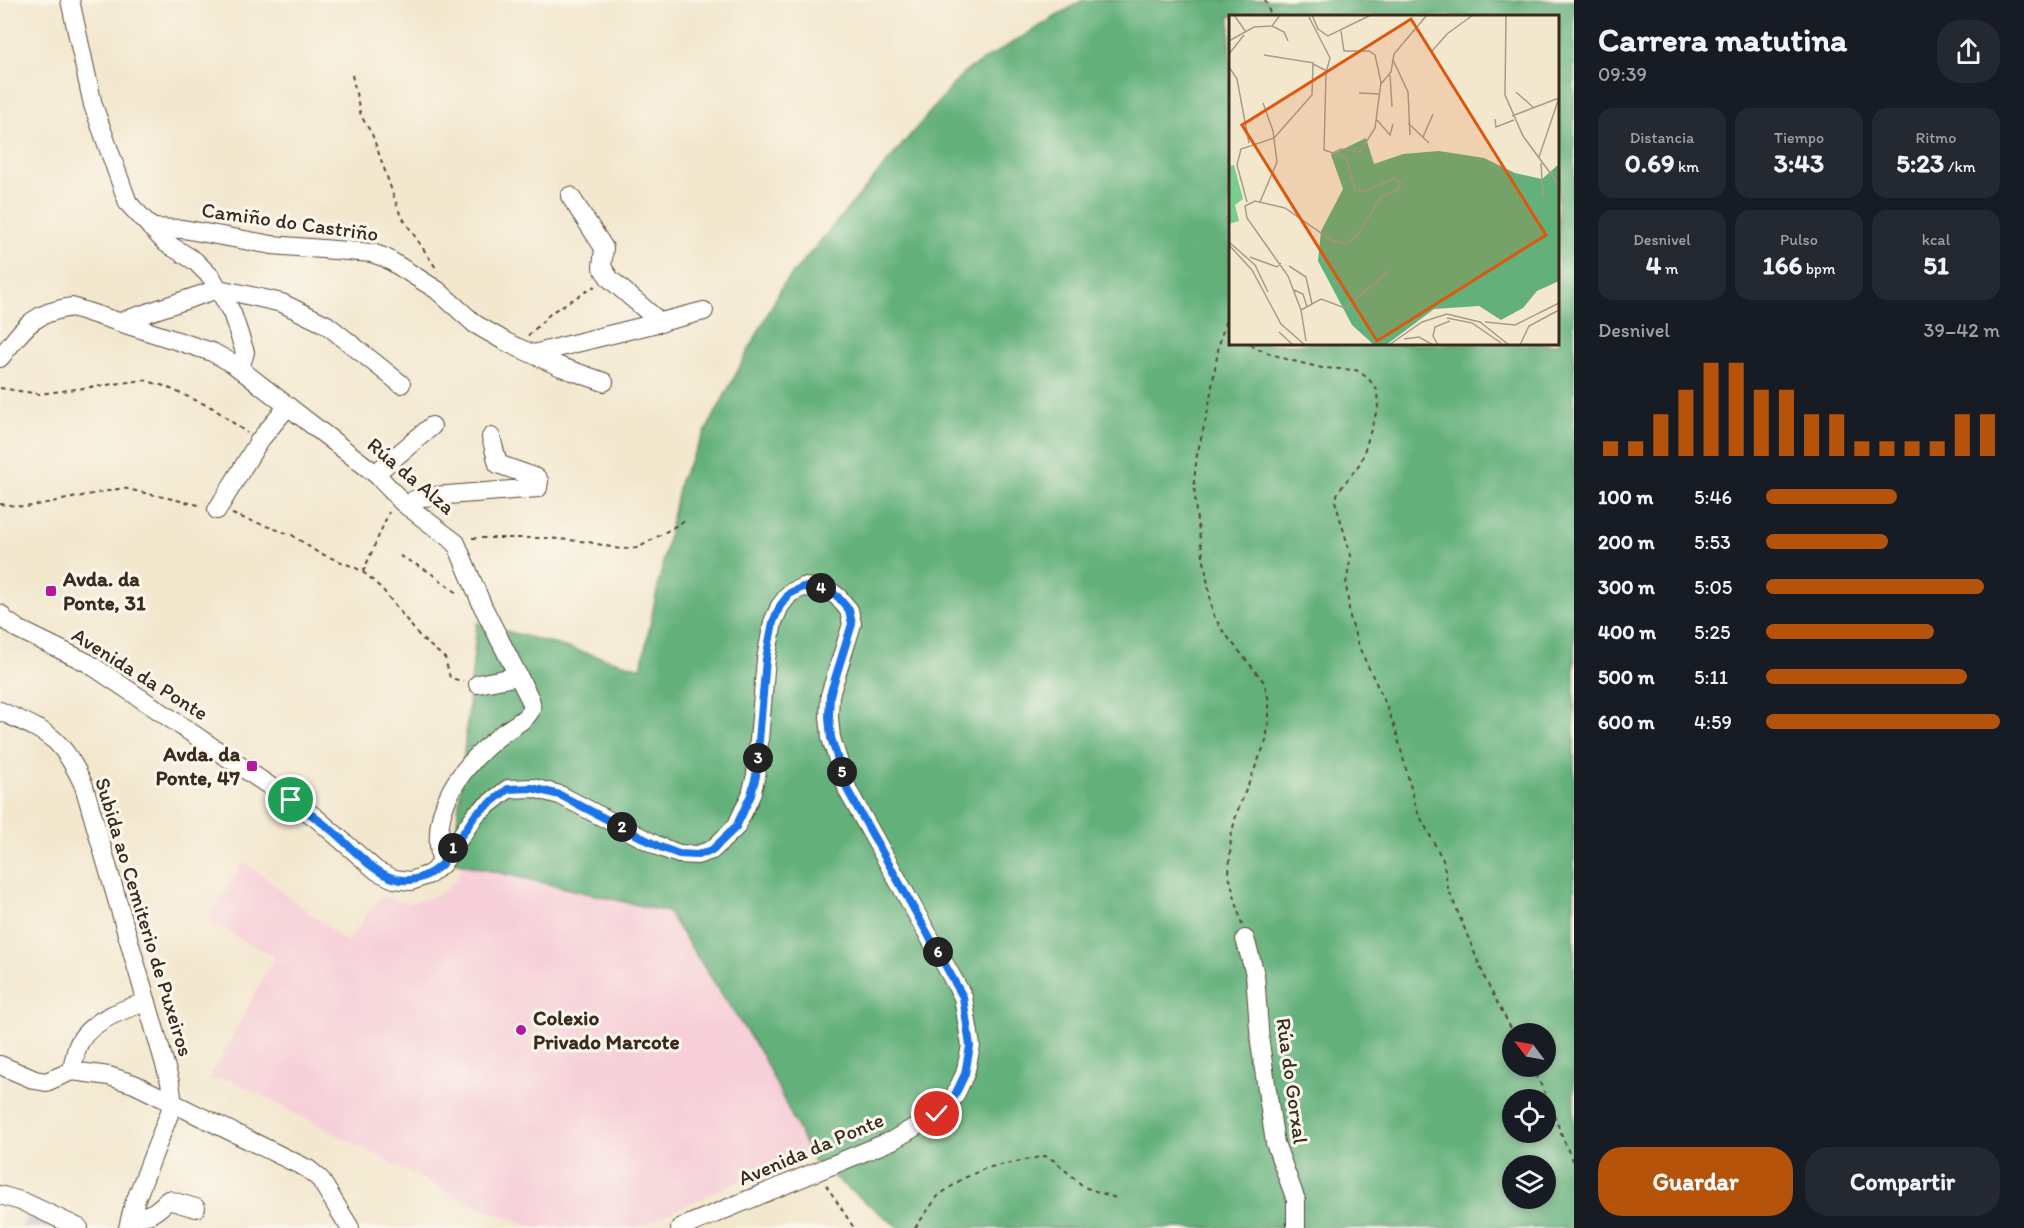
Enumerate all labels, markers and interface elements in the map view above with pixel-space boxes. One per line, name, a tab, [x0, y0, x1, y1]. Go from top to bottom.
inset map	[1229, 15, 1559, 345]
text: Carrera matutina	[1598, 20, 1847, 59]
button: share	[1937, 20, 2000, 83]
text: 09:39	[1598, 62, 1647, 86]
text: Distancia	[1630, 128, 1694, 147]
text: Tiempo	[1774, 128, 1824, 147]
text: Ritmo	[1916, 128, 1956, 147]
text: 0.69	[1625, 147, 1675, 179]
text: 3:43	[1774, 147, 1824, 179]
text: 5:23	[1896, 147, 1944, 179]
text: km	[1675, 157, 1699, 176]
text: /km	[1944, 157, 1976, 176]
street label: Camiño do Castriño	[200, 197, 380, 246]
text: Desnivel	[1633, 230, 1691, 249]
text: Pulso	[1780, 230, 1818, 249]
text: kcal	[1922, 230, 1950, 249]
text: 4	[1646, 249, 1661, 281]
text: 166	[1763, 249, 1802, 281]
text: 51	[1923, 249, 1949, 281]
text: m	[1661, 259, 1678, 278]
text: bpm	[1802, 259, 1835, 278]
text: Desnivel	[1598, 318, 1670, 342]
text: 39–42 m	[1924, 318, 2000, 342]
street label: Rúa da Alza	[362, 432, 460, 520]
text: 100 m	[1598, 485, 1653, 509]
text: 5:46	[1694, 485, 1732, 509]
text: 200 m	[1598, 530, 1654, 554]
text: 5:53	[1694, 530, 1731, 554]
place label: Avda. da Ponte, 31	[62, 566, 146, 615]
pin: 4	[806, 573, 836, 603]
text: 300 m	[1598, 575, 1655, 599]
text: 5:05	[1694, 575, 1732, 599]
text: 4	[816, 578, 826, 597]
marker: Avda. da Ponte, 31	[44, 584, 58, 598]
text: 400 m	[1598, 620, 1656, 644]
text: 5:25	[1694, 620, 1730, 644]
street label: Avenida da Ponte	[68, 622, 213, 725]
text: 500 m	[1598, 665, 1654, 689]
text: 5:11	[1694, 665, 1728, 689]
text: 600 m	[1598, 710, 1655, 734]
text: 4:59	[1694, 710, 1732, 734]
place label: Avda. da Ponte, 47	[155, 741, 241, 790]
pin: 3	[743, 743, 773, 773]
text: 3	[754, 748, 762, 767]
pin: 5	[827, 757, 857, 787]
marker: Avda. da Ponte, 47	[245, 759, 259, 773]
text: 5	[838, 762, 846, 781]
street label: Subida ao Cemiterio de Puxeiros	[90, 774, 199, 1059]
pin	[265, 774, 316, 825]
icon: arrive	[274, 783, 307, 816]
pin: 2	[607, 812, 637, 842]
text: 2	[618, 817, 626, 836]
pin: 1	[438, 833, 468, 863]
text: 1	[449, 838, 457, 857]
pin: 6	[923, 937, 953, 967]
text: 6	[934, 942, 942, 961]
place label: Colexio Privado Marcote	[533, 1005, 680, 1054]
street label: Rúa do Gorxal	[1271, 1016, 1314, 1146]
marker: Colexio Privado Marcote	[514, 1023, 528, 1037]
north arrow	[1502, 1023, 1556, 1077]
map controls	[1502, 1023, 1556, 1209]
pin	[911, 1088, 962, 1139]
button: locate	[1502, 1089, 1556, 1143]
icon: check	[920, 1097, 953, 1130]
street label: Avenida da Ponte	[734, 1107, 887, 1190]
button: Guardar	[1598, 1147, 1793, 1216]
button: Compartir	[1805, 1147, 2000, 1216]
button: layers	[1502, 1155, 1556, 1209]

